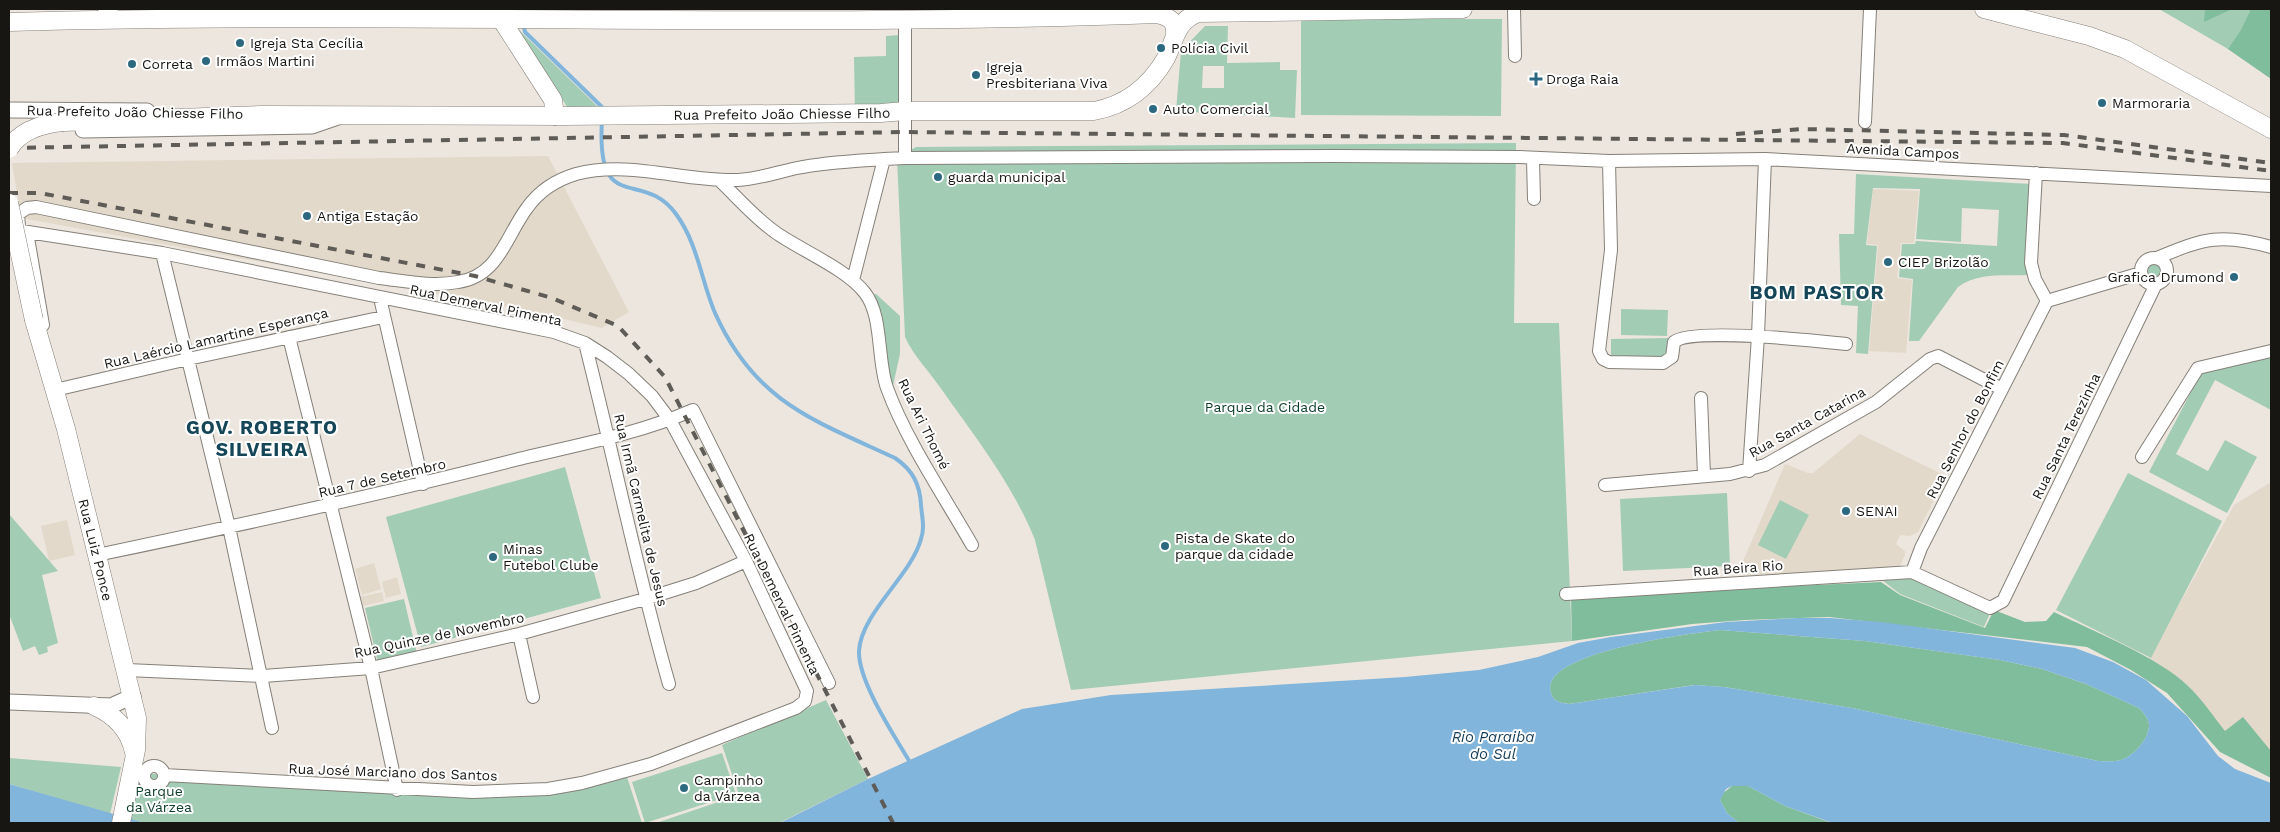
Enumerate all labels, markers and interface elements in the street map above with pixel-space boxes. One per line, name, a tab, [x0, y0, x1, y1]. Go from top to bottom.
place label: Igreja Sta Cecília	[250, 35, 364, 51]
marker: Igreja Sta Cecília	[234, 37, 246, 49]
place label: Polícia Civil	[1171, 40, 1249, 56]
marker: Polícia Civil	[1155, 42, 1167, 54]
place label: Irmãos Martini	[216, 53, 315, 69]
marker: Irmãos Martini	[200, 55, 212, 67]
place label: Correta	[142, 56, 193, 72]
marker: Correta	[126, 58, 138, 70]
place label: Igreja Presbiteriana Viva	[986, 59, 1108, 91]
marker: Igreja Presbiteriana Viva	[970, 69, 982, 81]
place label: Droga Raia	[1546, 71, 1619, 87]
marker: Droga Raia	[1530, 73, 1542, 85]
place label: Marmoraria	[2112, 95, 2190, 111]
marker: Marmoraria	[2096, 97, 2108, 109]
place label: Auto Comercial	[1163, 101, 1269, 117]
street label: Rua Prefeito João Chiesse Filho	[27, 102, 243, 122]
marker: Auto Comercial	[1147, 103, 1159, 115]
street label: Rua Prefeito João Chiesse Filho	[673, 104, 891, 123]
street label: Avenida Campos	[1846, 140, 1960, 162]
place label: guarda municipal	[948, 169, 1066, 185]
marker: guarda municipal	[932, 171, 944, 183]
place label: Antiga Estação	[317, 208, 419, 224]
marker: Antiga Estação	[301, 210, 313, 222]
place label: CIEP Brizolão	[1898, 254, 1989, 270]
marker: CIEP Brizolão	[1882, 256, 1894, 268]
place label: Grafica Drumond	[2107, 269, 2224, 285]
marker: Grafica Drumond	[2228, 271, 2240, 283]
street label: Rua Demerval Pimenta	[408, 281, 564, 329]
district label: BOM PASTOR	[1750, 281, 1884, 304]
street label: Rua Laércio Lamartine Esperança	[102, 304, 330, 372]
street label: Rua Senhor do Bonfim	[1923, 357, 2007, 501]
street label: Rua Santa Terezinha	[2028, 370, 2104, 502]
street label: Rua Ari Thomé	[895, 376, 953, 472]
street label: Rua Santa Catarina	[1746, 383, 1868, 461]
park label: Parque da Cidade	[1205, 399, 1325, 415]
street label: Rua Irmã Carmelita de Jesus	[611, 412, 671, 608]
district label: GOV. ROBERTO SILVEIRA	[186, 416, 338, 461]
street label: Rua 7 de Setembro	[317, 456, 447, 500]
street label: Rua Luiz Ponce	[75, 497, 116, 602]
place label: SENAI	[1856, 503, 1898, 519]
marker: SENAI	[1840, 505, 1852, 517]
place label: Pista de Skate do parque da cidade	[1175, 530, 1295, 562]
street label: Rua Demerval Pimenta	[741, 531, 823, 677]
marker: Pista de Skate do parque da cidade	[1159, 540, 1171, 552]
place label: Minas Futebol Clube	[503, 541, 599, 573]
marker: Minas Futebol Clube	[487, 551, 499, 563]
street label: Rua Beira Rio	[1692, 557, 1784, 579]
street label: Rua Quinze de Novembro	[353, 609, 525, 661]
water label: Rio Paraiba do Sul	[1452, 728, 1534, 763]
street label: Rua José Marciano dos Santos	[288, 760, 498, 784]
place label: Campinho da Várzea	[694, 772, 763, 804]
marker: Campinho da Várzea	[678, 782, 690, 794]
park label: Parque da Várzea	[126, 783, 192, 815]

